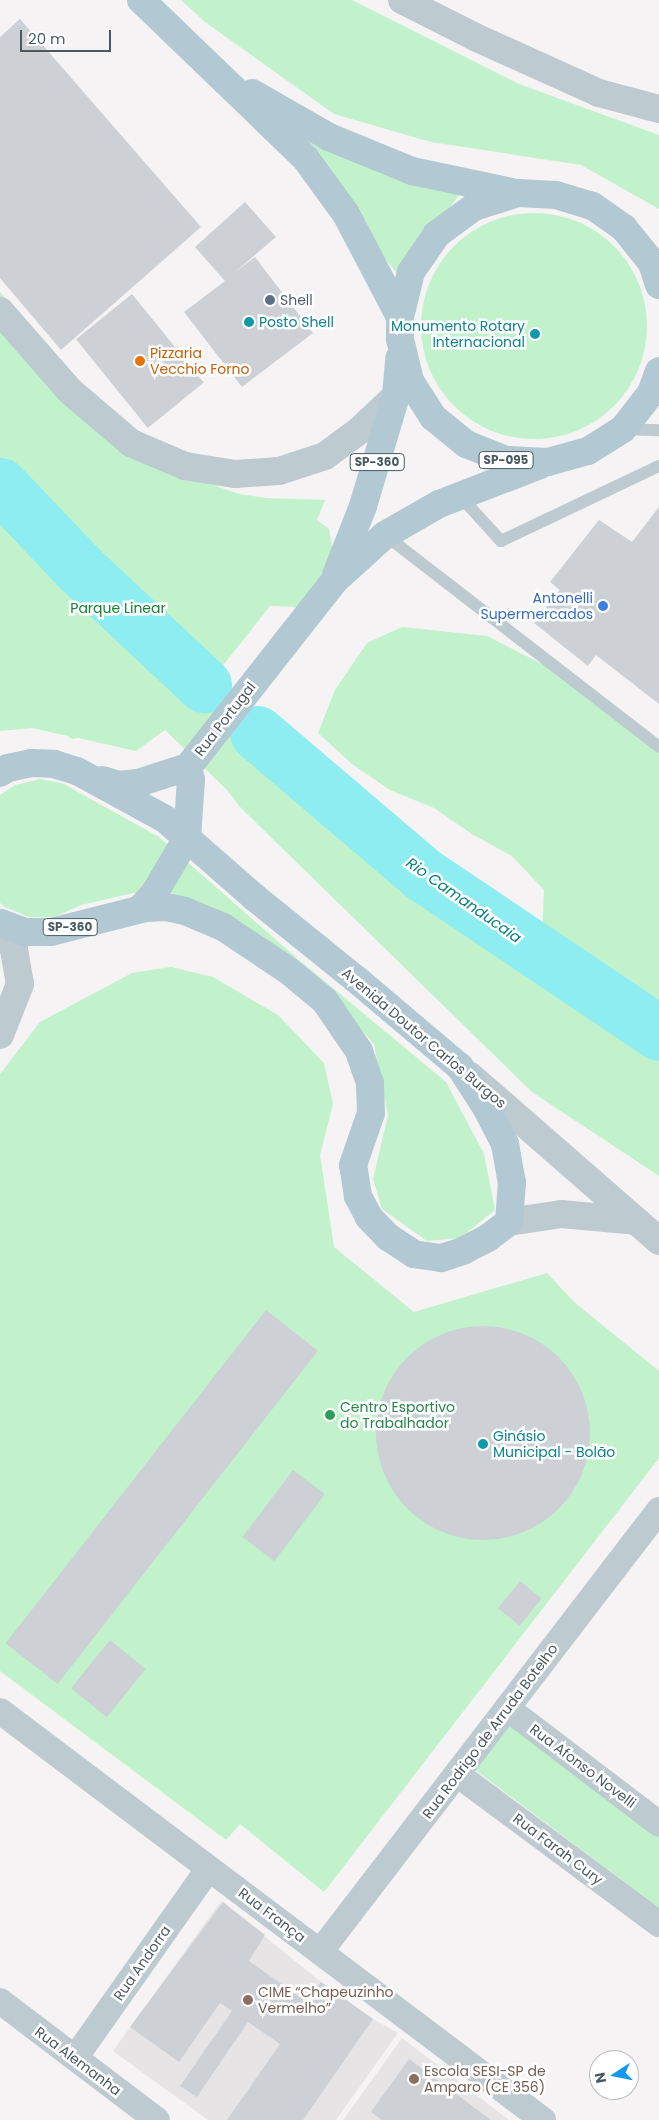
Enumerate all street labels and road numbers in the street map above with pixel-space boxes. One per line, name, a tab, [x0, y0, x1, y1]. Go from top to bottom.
road number: SP-095	[478, 450, 534, 470]
road number: SP-360	[350, 452, 404, 472]
street label: Rua Portugal	[191, 679, 259, 759]
road number: SP-360	[42, 918, 98, 936]
street label: Avenida Doutor Carlos Burgos	[338, 964, 510, 1112]
street label: Rua Rodrigo de Arruda Botelho	[419, 1640, 561, 1822]
street label: Rua Afonso Novelli	[527, 1721, 639, 1811]
street label: Rua Farah Cury	[510, 1810, 606, 1888]
street label: Rua França	[235, 1884, 309, 1946]
street label: Rua Andorra	[110, 1922, 174, 2004]
street label: Rua Alemanha	[32, 2023, 124, 2099]

